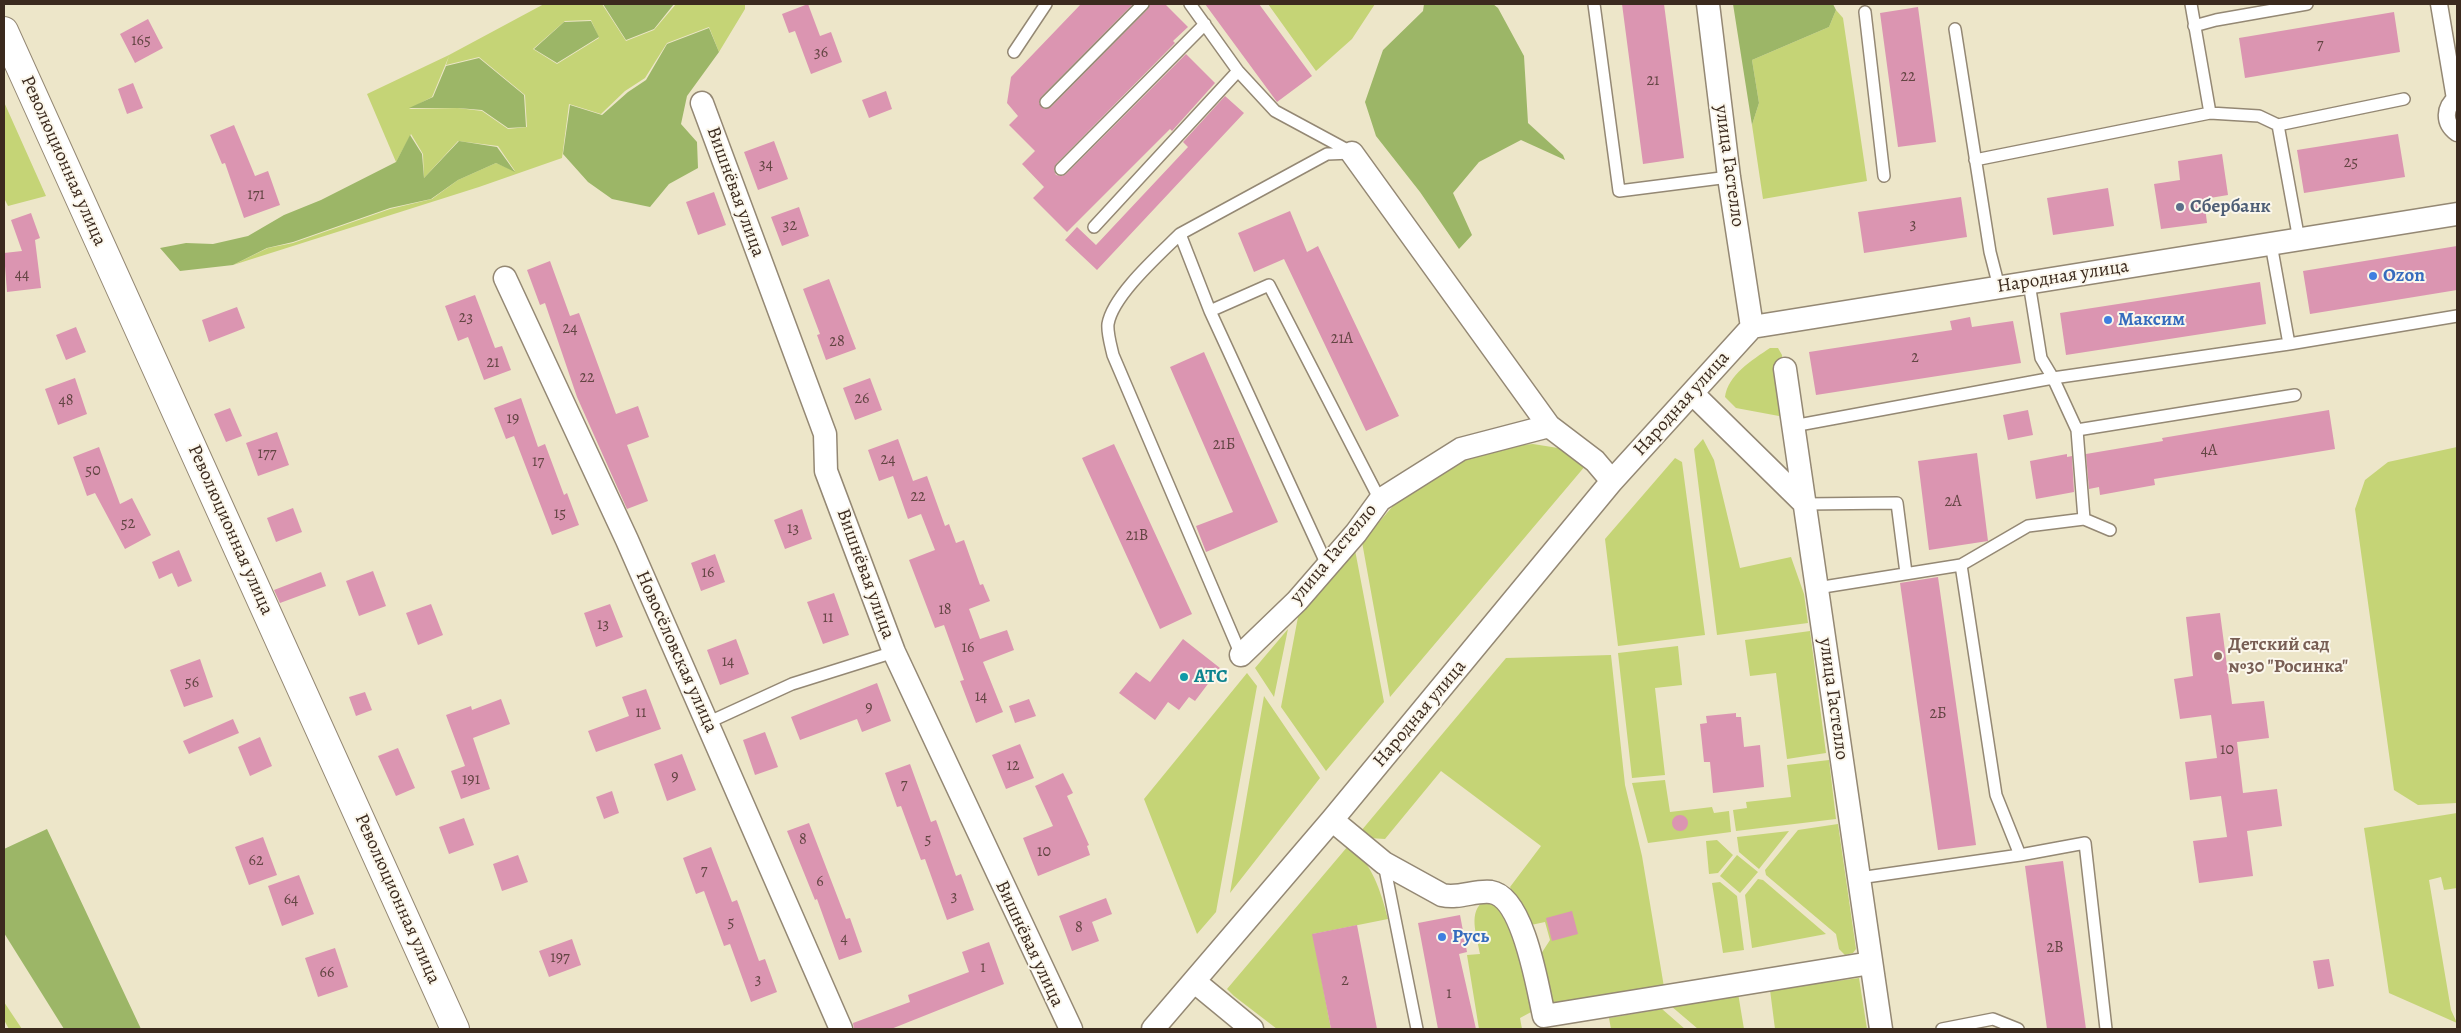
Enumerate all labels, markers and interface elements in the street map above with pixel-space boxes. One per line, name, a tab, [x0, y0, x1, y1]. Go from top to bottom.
house number: 165	[131, 31, 151, 51]
house number: 7	[2317, 35, 2323, 55]
house number: 36	[814, 43, 828, 63]
house number: 22	[1900, 67, 1916, 87]
house number: 21	[1646, 71, 1660, 91]
street label: Революционная улица	[15, 72, 111, 250]
street label: улица Гастелло	[1709, 103, 1749, 229]
street label: Вишнёвая улица	[701, 124, 769, 260]
house number: 25	[2344, 153, 2358, 173]
house number: 34	[759, 155, 773, 175]
house number: 171	[247, 185, 265, 205]
place label: Сбербанк	[2190, 196, 2271, 218]
marker: Сбербанк	[2174, 201, 2186, 213]
house number: 3	[1910, 215, 1916, 235]
house number: 32	[783, 216, 797, 236]
street label: Народная улица	[1996, 255, 2130, 299]
house number: 44	[15, 265, 29, 285]
place label: Ozon	[2383, 265, 2425, 287]
marker: Ozon	[2367, 270, 2379, 282]
house number: 23	[459, 308, 473, 328]
place label: Максим	[2118, 309, 2185, 331]
marker: Максим	[2102, 314, 2114, 326]
house number: 24	[563, 319, 577, 339]
house number: 21А	[1331, 329, 1353, 349]
house number: 28	[829, 332, 845, 352]
street label: Народная улица	[1629, 347, 1735, 461]
house number: 2	[1911, 348, 1919, 368]
house number: 21	[486, 353, 500, 373]
house number: 22	[579, 368, 595, 388]
house number: 26	[855, 389, 869, 409]
house number: 48	[58, 391, 74, 411]
house number: 19	[507, 409, 519, 429]
house number: 21Б	[1213, 435, 1235, 455]
street label: Революционная улица	[182, 441, 278, 619]
house number: 4А	[2201, 441, 2217, 461]
house number: 177	[258, 444, 276, 464]
house number: 24	[881, 450, 895, 470]
house number: 17	[532, 452, 544, 472]
house number: 50	[85, 461, 101, 481]
house number: 22	[910, 487, 926, 507]
house number: 2А	[1945, 492, 1961, 512]
street label: улица Гастелло	[1286, 500, 1382, 608]
house number: 15	[554, 504, 566, 524]
street label: Вишнёвая улица	[831, 506, 899, 642]
house number: 52	[121, 514, 135, 534]
house number: 13	[787, 519, 799, 539]
house number: 21В	[1126, 526, 1148, 546]
house number: 16	[702, 563, 714, 583]
street label: Новосёловская улица	[630, 568, 722, 736]
house number: 18	[938, 600, 952, 620]
house number: 11	[823, 608, 833, 628]
house number: 13	[597, 615, 609, 635]
place label: Детский сад №30 "Росинка"	[2228, 634, 2348, 678]
street label: улица Гастелло	[1813, 636, 1853, 762]
house number: 16	[962, 638, 974, 658]
marker: Детский сад №30 "Росинка"	[2212, 650, 2224, 662]
house number: 14	[722, 652, 734, 672]
street label: Народная улица	[1369, 656, 1471, 772]
place label: АТС	[1194, 666, 1228, 688]
marker: АТС	[1178, 671, 1190, 683]
house number: 56	[185, 673, 199, 693]
house number: 14	[975, 687, 987, 707]
house number: 9	[865, 698, 873, 718]
house number: 11	[636, 703, 646, 723]
house number: 2Б	[1929, 704, 1947, 724]
house number: 10	[2220, 740, 2234, 760]
house number: 12	[1006, 756, 1020, 776]
house number: 9	[671, 767, 679, 787]
house number: 191	[462, 770, 480, 790]
house number: 7	[901, 775, 907, 795]
street label: Революционная улица	[349, 810, 445, 988]
house number: 8	[799, 830, 807, 850]
house number: 5	[925, 830, 931, 850]
house number: 10	[1037, 842, 1051, 862]
house number: 62	[249, 851, 263, 871]
house number: 7	[701, 861, 707, 881]
house number: 6	[816, 872, 824, 892]
street label: Вишнёвая улица	[990, 877, 1068, 1011]
house number: 3	[951, 887, 957, 907]
house number: 64	[284, 890, 298, 910]
house number: 5	[728, 913, 734, 933]
house number: 8	[1075, 918, 1083, 938]
place label: Русь	[1452, 926, 1489, 948]
house number: 4	[840, 929, 848, 949]
marker: Русь	[1436, 931, 1448, 943]
house number: 2В	[2046, 938, 2064, 958]
house number: 197	[550, 948, 570, 968]
house number: 1	[980, 958, 986, 978]
house number: 66	[320, 963, 334, 983]
house number: 3	[755, 970, 761, 990]
house number: 2	[1341, 971, 1349, 991]
house number: 1	[1446, 984, 1452, 1004]

